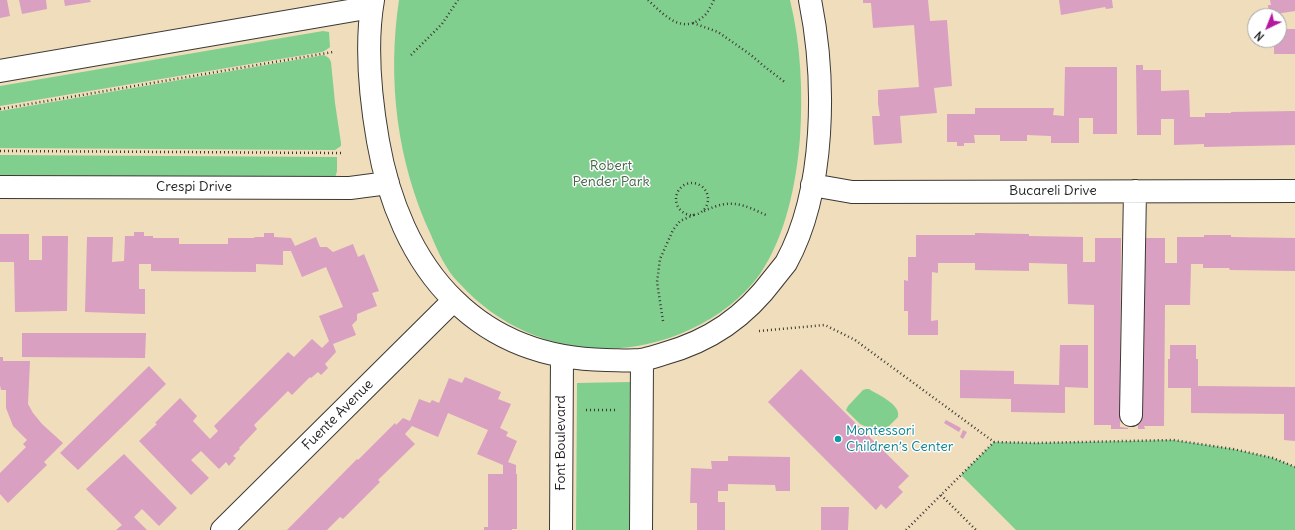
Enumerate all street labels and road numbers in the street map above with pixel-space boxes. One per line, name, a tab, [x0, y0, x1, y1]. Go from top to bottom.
street label: Crespi Drive	[156, 179, 232, 195]
street label: Bucareli Drive	[1009, 183, 1097, 199]
street label: Fuente Avenue	[299, 376, 377, 454]
street label: Font Boulevard	[553, 395, 569, 491]

